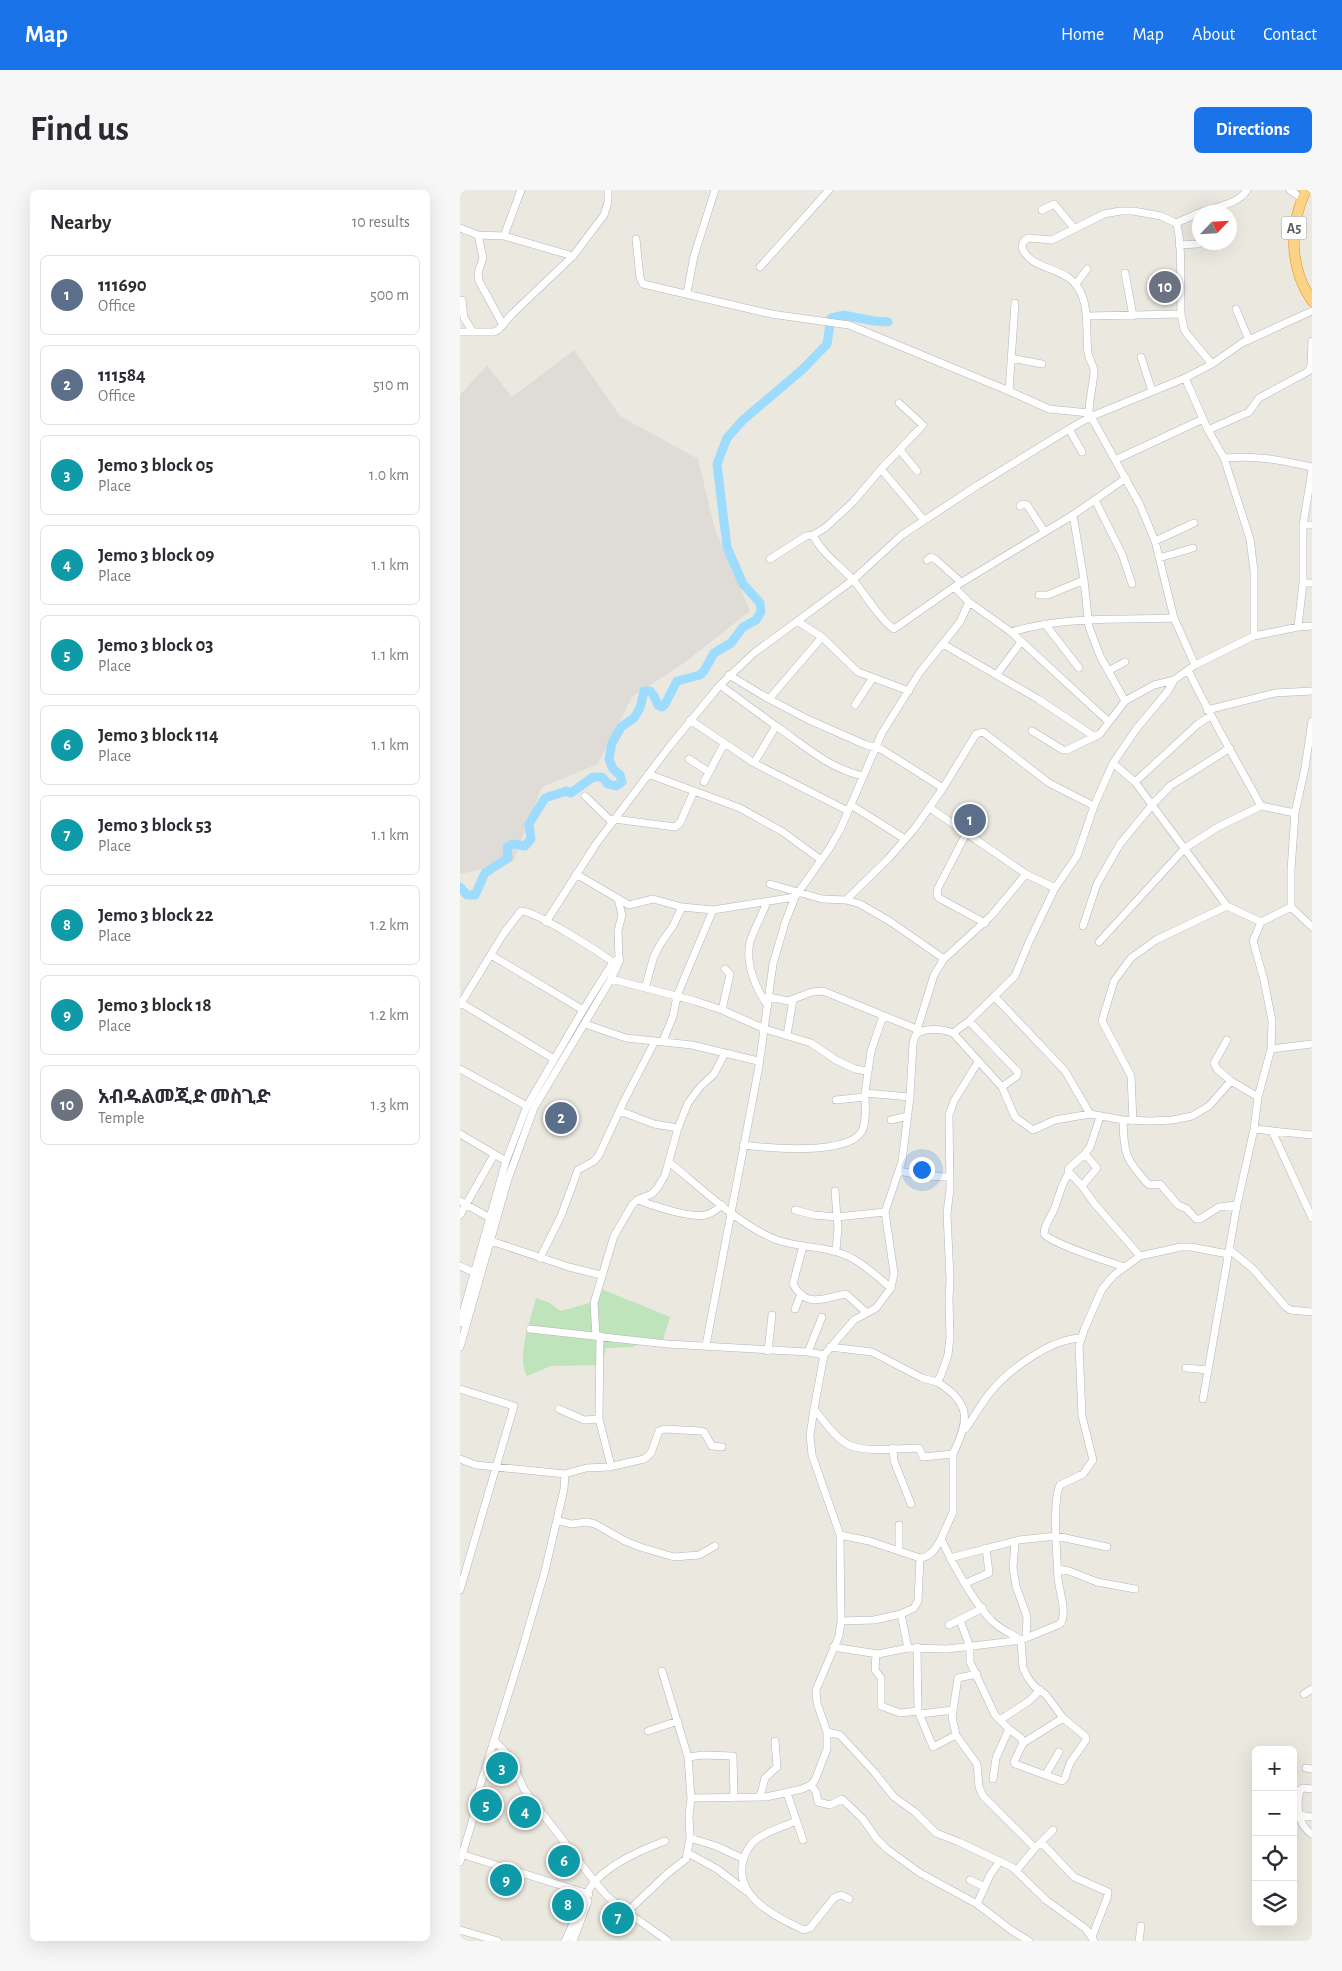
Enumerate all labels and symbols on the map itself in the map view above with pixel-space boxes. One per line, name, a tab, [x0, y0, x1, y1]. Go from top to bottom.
north arrow	[1192, 205, 1237, 250]
road number: A5	[1282, 216, 1306, 239]
pin: 10	[1149, 268, 1181, 306]
pin: 1	[954, 801, 986, 839]
pin: 2	[545, 1099, 577, 1137]
your location	[909, 1157, 935, 1183]
pin: 3	[486, 1749, 518, 1787]
pin: 5	[470, 1786, 502, 1824]
pin: 4	[509, 1793, 541, 1831]
pin: 6	[548, 1842, 580, 1880]
pin: 9	[490, 1861, 522, 1899]
pin: 8	[552, 1886, 584, 1924]
pin: 7	[602, 1899, 634, 1937]

